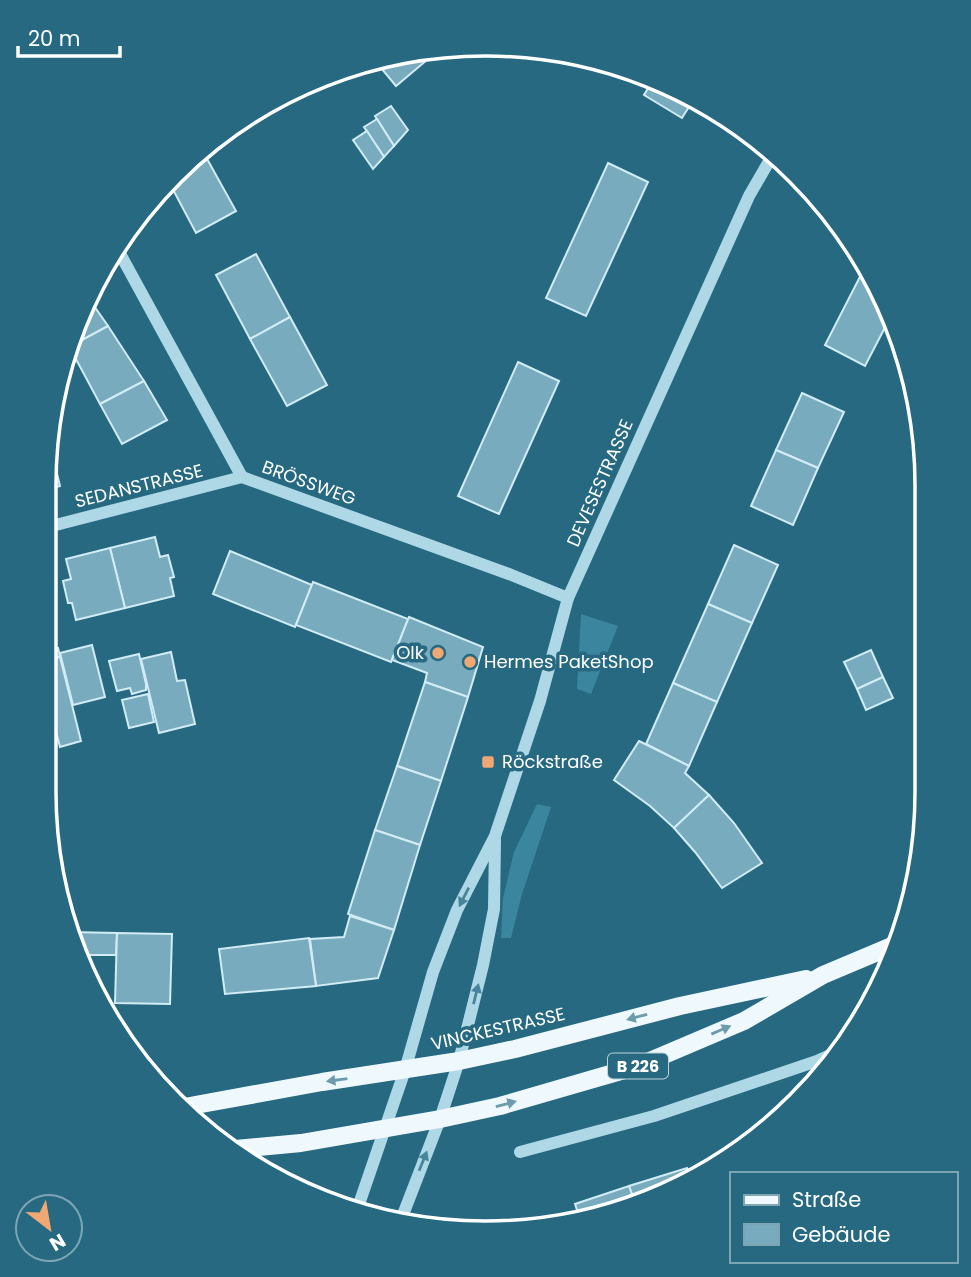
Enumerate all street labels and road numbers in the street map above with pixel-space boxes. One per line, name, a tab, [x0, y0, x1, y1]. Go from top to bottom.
street label: DEVESESTRASSE	[560, 415, 639, 550]
street label: BRÖSSWEG	[259, 454, 360, 511]
street label: SEDANSTRASSE	[72, 458, 205, 513]
street label: VINCKESTRASSE	[428, 1001, 567, 1056]
road number: B 226	[608, 1054, 668, 1078]

